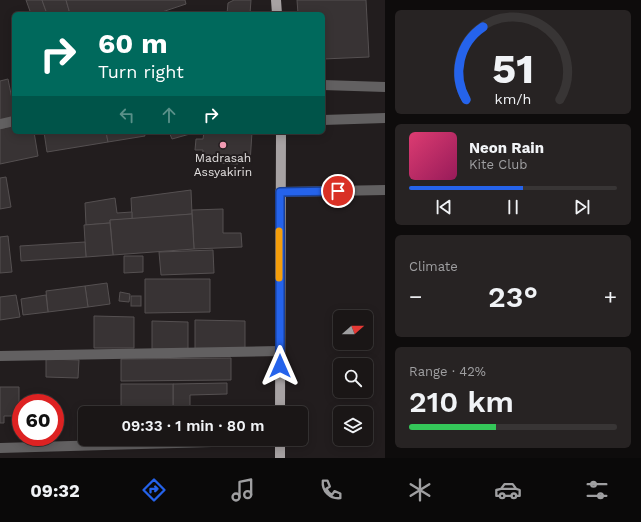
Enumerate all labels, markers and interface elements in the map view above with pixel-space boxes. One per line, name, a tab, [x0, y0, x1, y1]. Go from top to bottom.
text: 60 m	[98, 27, 168, 60]
icon: right	[32, 28, 84, 80]
text: 51	[492, 44, 534, 93]
text: Turn right	[98, 61, 184, 82]
text: km/h	[495, 91, 531, 107]
icon: left	[116, 104, 138, 126]
icon: ahead	[158, 104, 180, 126]
icon: right	[200, 104, 222, 126]
text: Neon Rain	[469, 139, 544, 157]
marker: Madrasah Assyakirin	[218, 140, 228, 150]
place label: Madrasah Assyakirin	[194, 151, 252, 179]
text: Kite Club	[469, 157, 527, 172]
pin	[321, 174, 355, 208]
icon: arrive	[327, 180, 349, 202]
icon: previous	[433, 196, 455, 218]
icon: pause	[502, 196, 524, 218]
icon: next	[571, 196, 593, 218]
text: Climate	[409, 259, 458, 274]
text: 23°	[488, 279, 538, 314]
text: −	[409, 284, 422, 309]
text: +	[604, 284, 617, 309]
north arrow	[333, 310, 373, 350]
map controls	[333, 310, 373, 446]
position arrow	[259, 345, 301, 387]
button: search	[333, 358, 373, 398]
text: Range · 42%	[409, 364, 486, 379]
text: 210 km	[409, 384, 514, 419]
speed limit sign: 60	[12, 394, 64, 446]
button: layers	[333, 406, 373, 446]
text: 09:33 · 1 min · 80 m	[122, 417, 265, 435]
icon: directions	[140, 476, 168, 504]
icon: music	[229, 476, 257, 504]
icon: phone	[317, 476, 345, 504]
icon: climate	[406, 476, 434, 504]
icon: car	[494, 476, 522, 504]
icon: filters	[583, 476, 611, 504]
text: 09:32	[30, 480, 80, 501]

